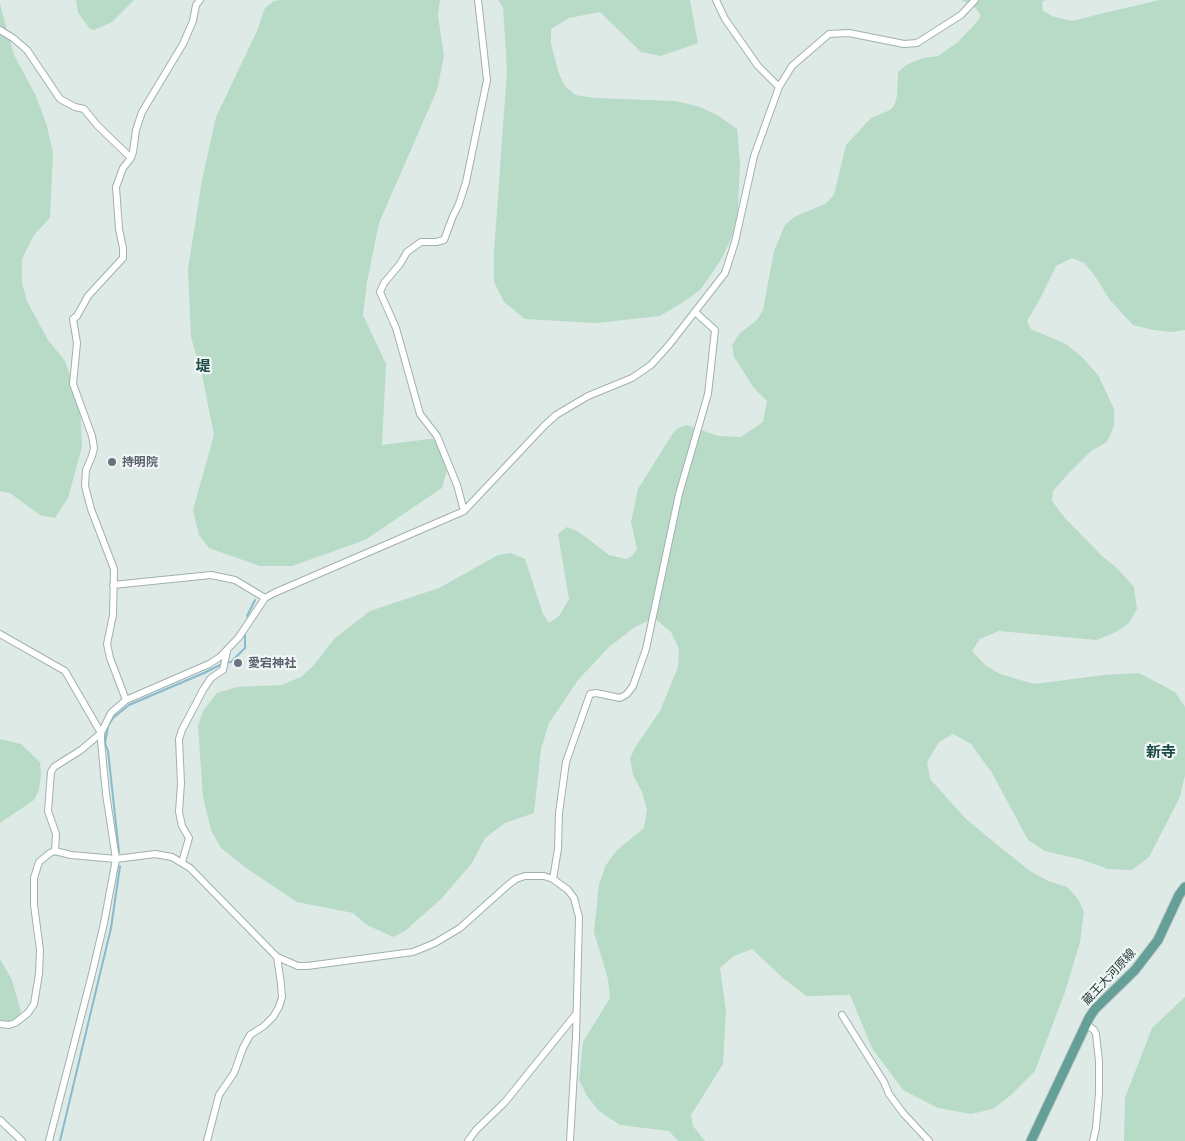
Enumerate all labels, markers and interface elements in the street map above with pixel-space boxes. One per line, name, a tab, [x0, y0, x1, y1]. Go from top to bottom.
district label: 堤	[196, 357, 210, 375]
place label: 持明院	[122, 455, 158, 469]
marker: 持明院	[106, 456, 118, 468]
place label: 愛宕神社	[248, 656, 296, 670]
marker: 愛宕神社	[232, 657, 244, 669]
district label: 新寺	[1146, 743, 1176, 761]
street label: 蔵王大河原線	[1079, 946, 1139, 1008]

